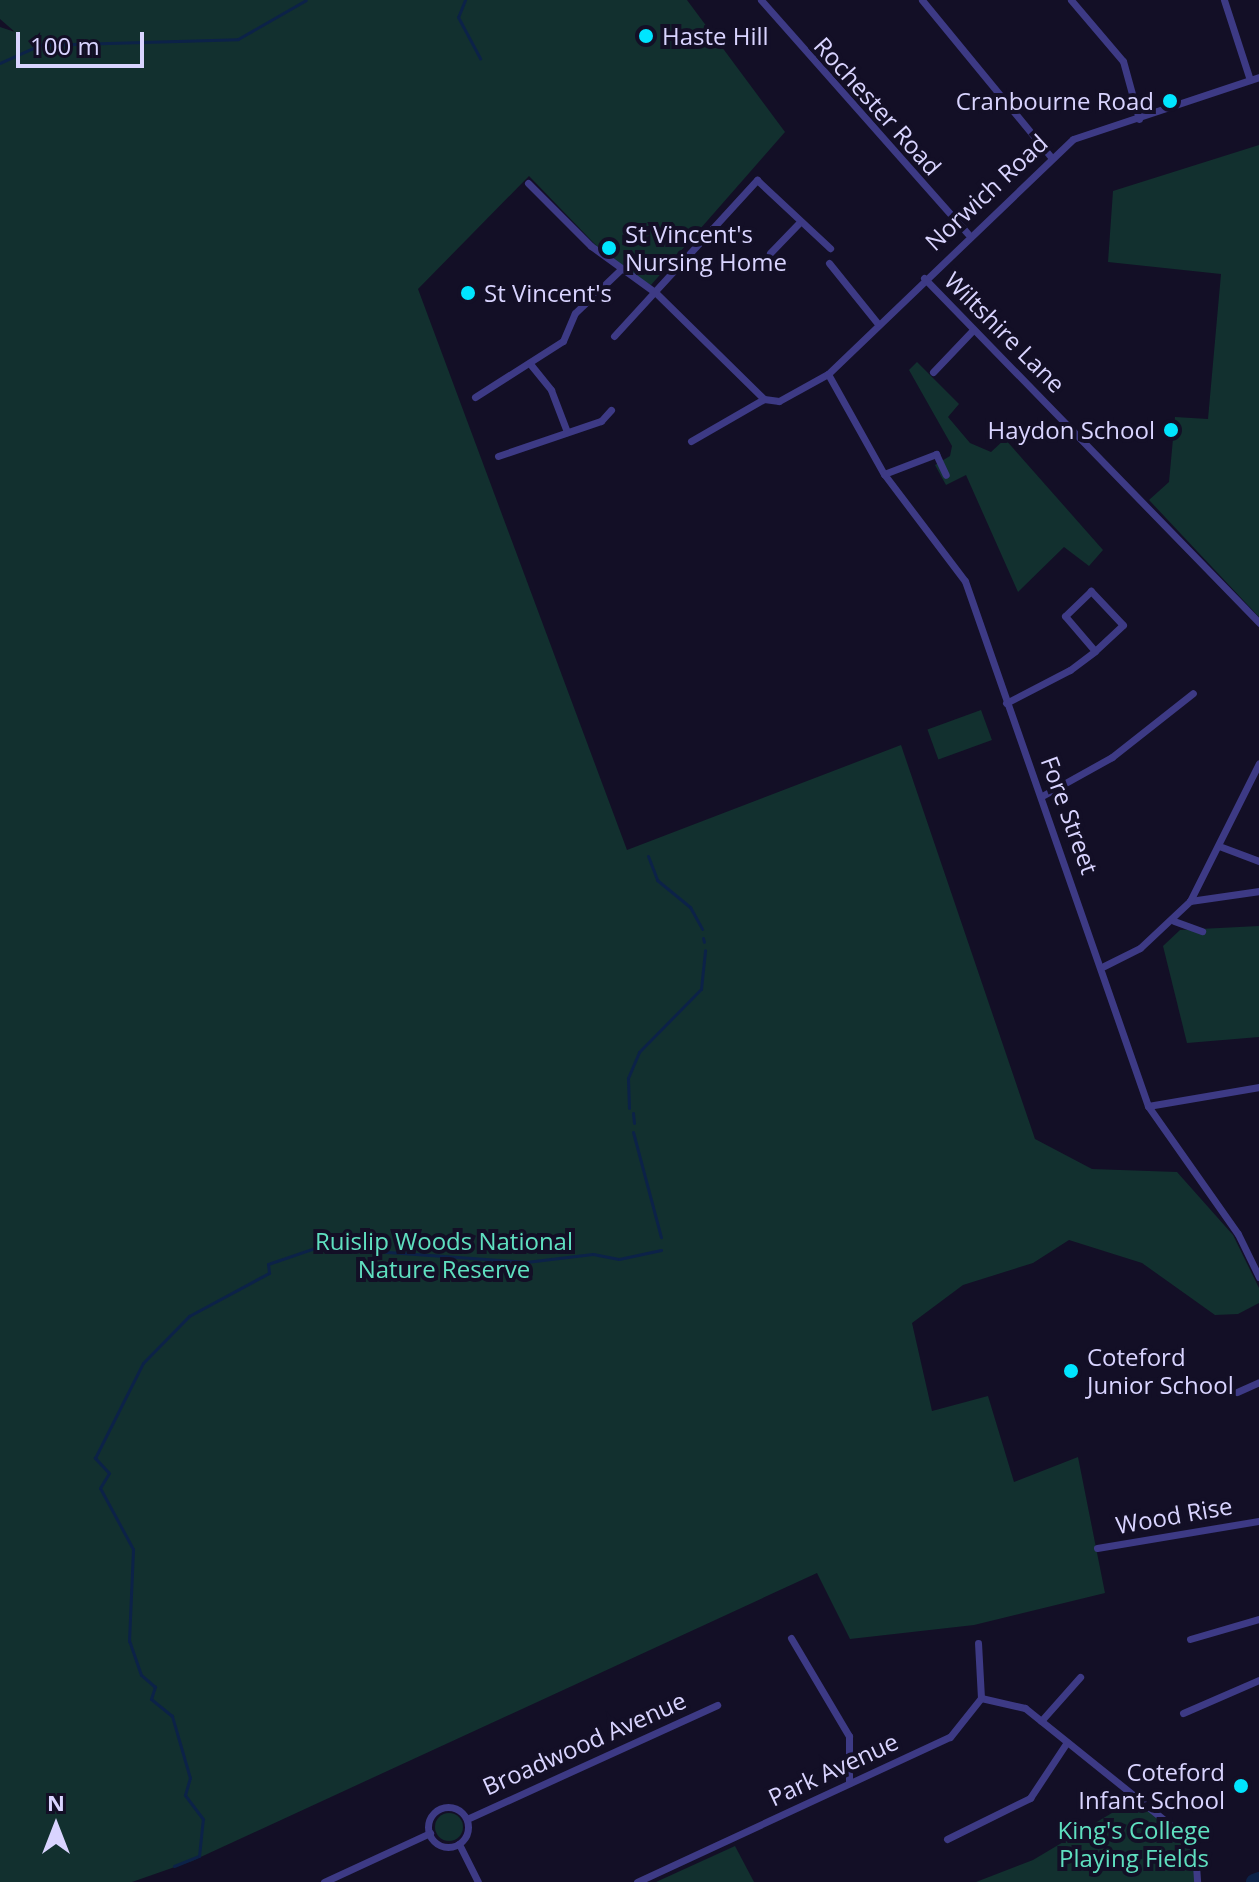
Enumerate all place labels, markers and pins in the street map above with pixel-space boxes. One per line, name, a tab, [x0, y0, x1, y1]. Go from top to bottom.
place label: Haste Hill	[662, 22, 769, 50]
marker: Haste Hill	[637, 27, 655, 45]
place label: Cranbourne Road	[956, 87, 1154, 115]
marker: Cranbourne Road	[1161, 92, 1179, 110]
place label: St Vincent's Nursing Home	[625, 220, 787, 276]
marker: St Vincent's Nursing Home	[600, 239, 618, 257]
place label: St Vincent's	[484, 279, 612, 307]
marker: St Vincent's	[459, 284, 477, 302]
place label: Haydon School	[988, 416, 1155, 444]
marker: Haydon School	[1162, 421, 1180, 439]
place label: Coteford Junior School	[1087, 1343, 1234, 1399]
marker: Coteford Junior School	[1062, 1362, 1080, 1380]
place label: Coteford Infant School	[1078, 1758, 1225, 1814]
marker: Coteford Infant School	[1232, 1777, 1250, 1795]

